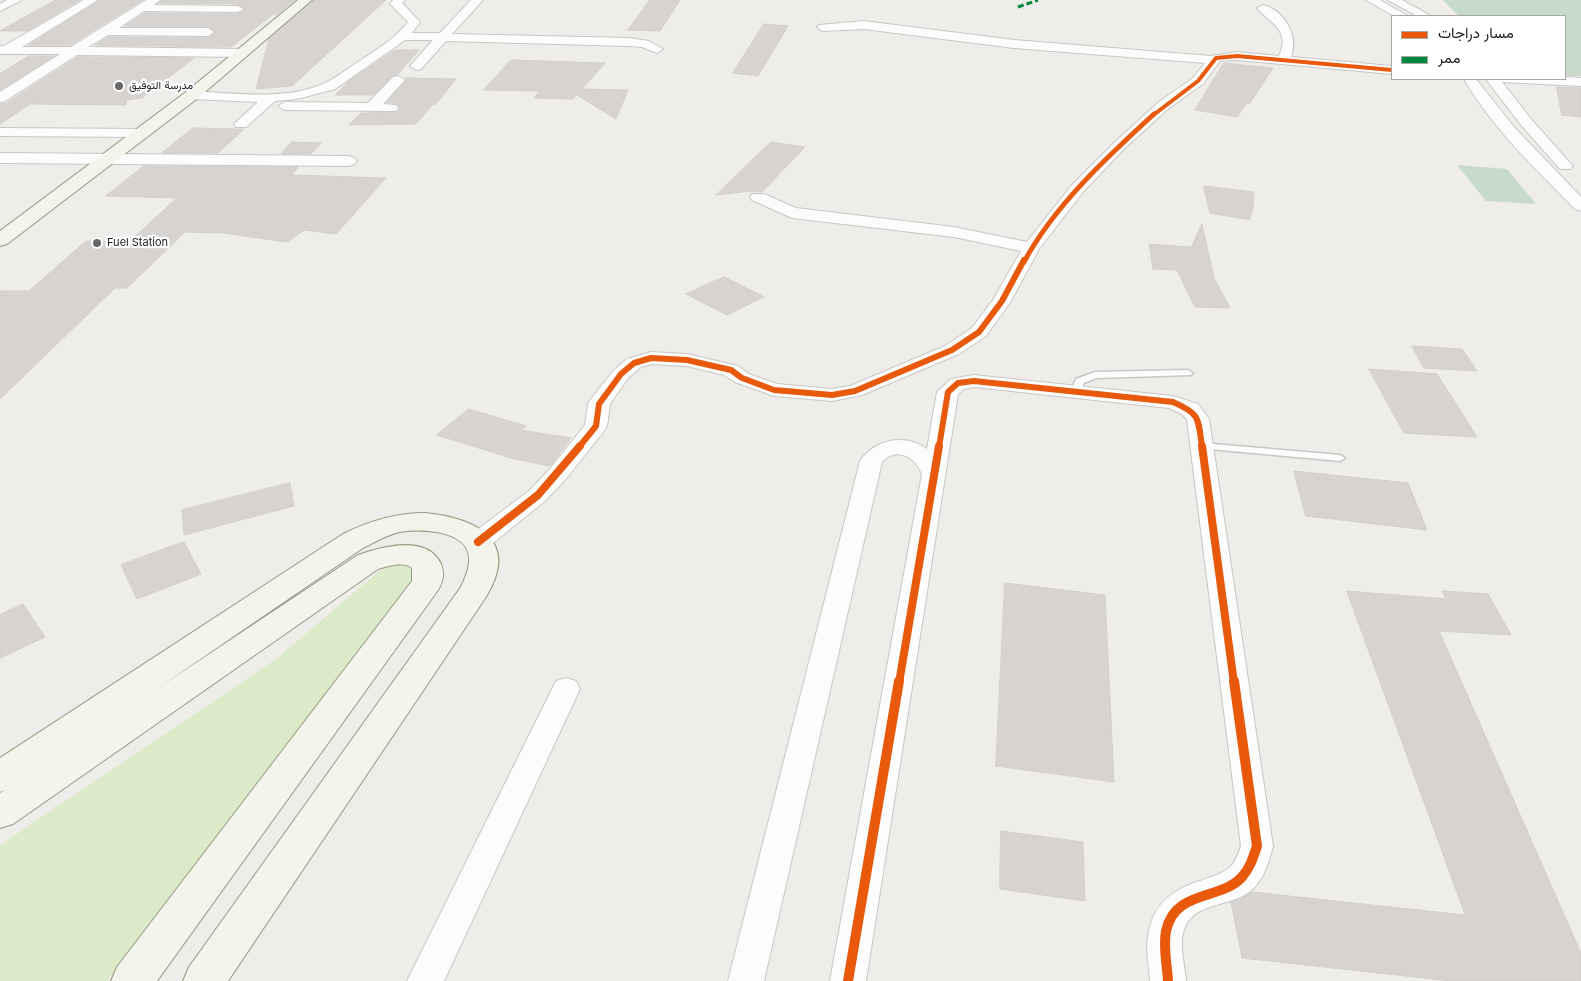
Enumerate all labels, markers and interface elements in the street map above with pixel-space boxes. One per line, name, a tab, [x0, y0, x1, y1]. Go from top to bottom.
legend	[1391, 15, 1566, 80]
text: مسار دراجات	[1438, 23, 1514, 42]
text: ممر	[1438, 48, 1460, 67]
place label: مدرسة التوفيق	[129, 79, 193, 93]
marker: مدرسة التوفيق	[113, 80, 125, 92]
place label: Fuel Station	[107, 236, 168, 250]
marker: Fuel Station	[91, 237, 103, 249]

